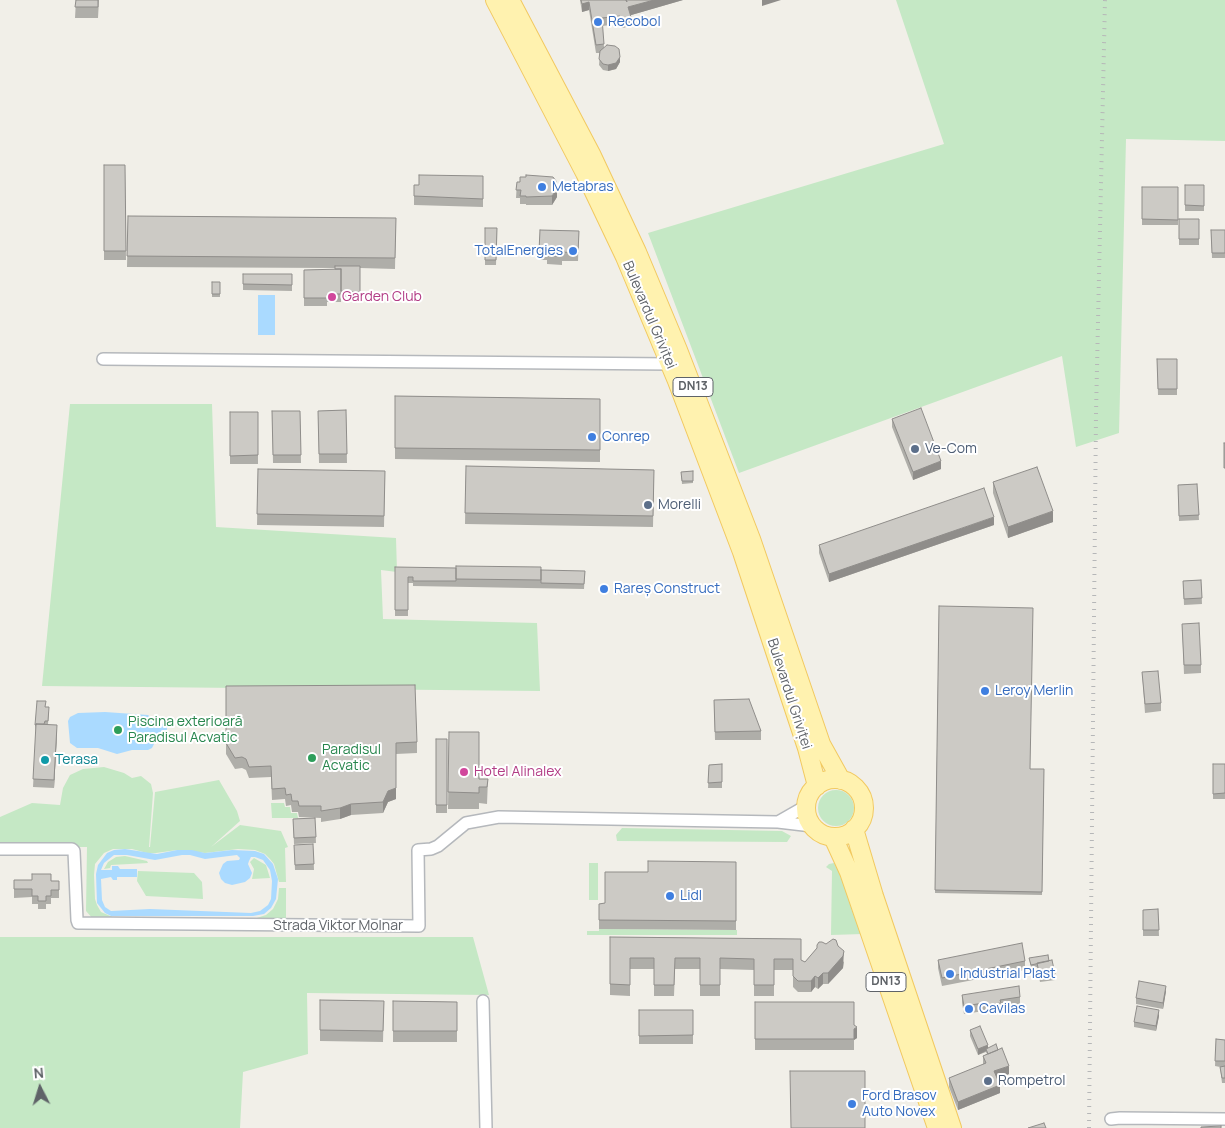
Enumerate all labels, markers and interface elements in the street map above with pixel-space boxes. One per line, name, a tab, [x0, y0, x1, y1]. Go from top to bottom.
place label: Recobol	[608, 14, 661, 30]
marker: Recobol	[592, 16, 604, 28]
place label: Metabras	[552, 179, 614, 195]
marker: Metabras	[536, 181, 548, 193]
place label: TotalEnergies	[475, 243, 563, 259]
marker: TotalEnergies	[567, 245, 579, 257]
street label: Bulevardul Griviței	[619, 259, 679, 371]
place label: Garden Club	[342, 289, 422, 305]
marker: Garden Club	[326, 291, 338, 303]
road number: DN13	[673, 378, 713, 397]
place label: Conrep	[602, 429, 650, 445]
marker: Conrep	[586, 431, 598, 443]
place label: Ve-Com	[925, 441, 977, 457]
marker: Ve-Com	[909, 443, 921, 455]
place label: Morelli	[658, 497, 701, 513]
marker: Morelli	[642, 499, 654, 511]
place label: Rareș Construct	[614, 581, 720, 597]
marker: Rareș Construct	[598, 583, 610, 595]
street label: Bulevardul Griviței	[763, 636, 815, 752]
place label: Leroy Merlin	[995, 683, 1073, 699]
marker: Leroy Merlin	[979, 685, 991, 697]
place label: Piscina exterioară Paradisul Acvatic	[128, 714, 242, 746]
marker: Piscina exterioară Paradisul Acvatic	[112, 724, 124, 736]
place label: Paradisul Acvatic	[322, 742, 381, 774]
place label: Terasa	[55, 752, 98, 768]
marker: Paradisul Acvatic	[306, 752, 318, 764]
marker: Terasa	[39, 754, 51, 766]
place label: Hotel Alinalex	[474, 764, 561, 780]
marker: Hotel Alinalex	[458, 766, 470, 778]
place label: Lidl	[680, 888, 702, 904]
marker: Lidl	[664, 890, 676, 902]
street label: Strada Viktor Molnar	[273, 918, 403, 934]
place label: Industrial Plast	[960, 966, 1056, 982]
marker: Industrial Plast	[944, 968, 956, 980]
road number: DN13	[866, 972, 906, 992]
place label: Cavilas	[979, 1001, 1025, 1017]
marker: Cavilas	[963, 1003, 975, 1015]
north arrow	[15, 1063, 65, 1113]
text: N	[33, 1063, 44, 1082]
place label: Rompetrol	[998, 1073, 1066, 1089]
marker: Rompetrol	[982, 1075, 994, 1087]
place label: Ford Brasov Auto Novex	[862, 1088, 937, 1120]
marker: Ford Brasov Auto Novex	[846, 1098, 858, 1110]

